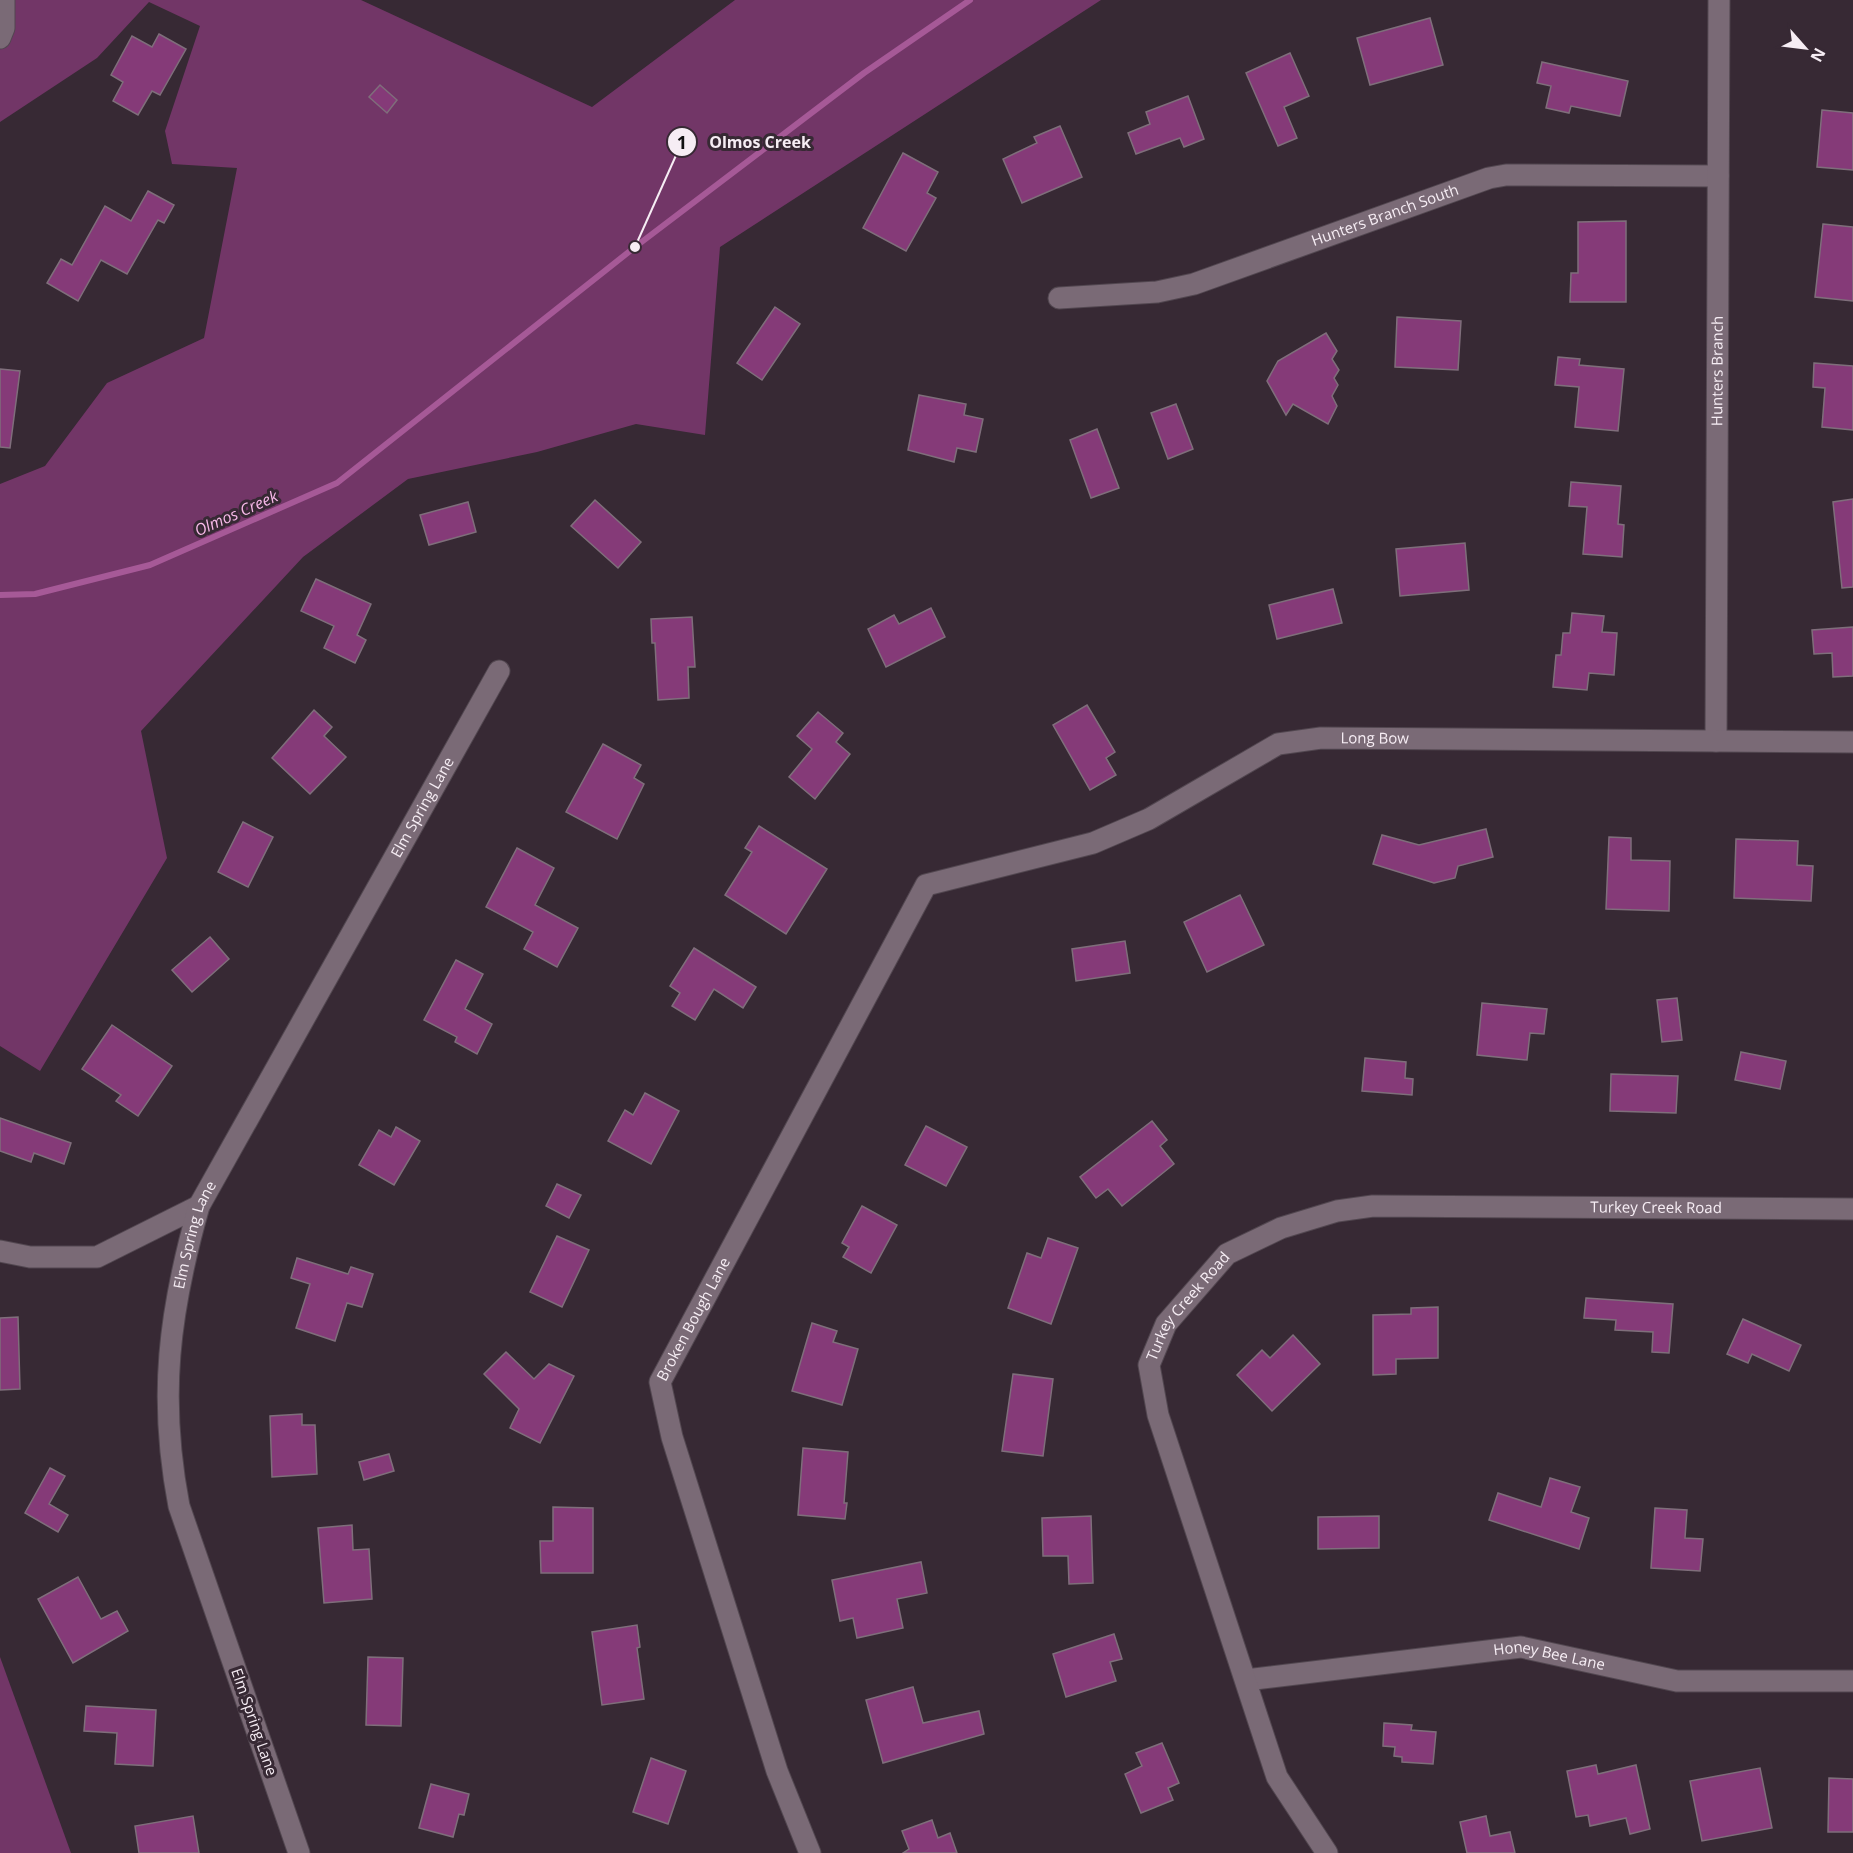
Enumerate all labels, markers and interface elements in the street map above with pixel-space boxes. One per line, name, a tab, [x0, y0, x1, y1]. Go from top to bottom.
north arrow	[1775, 18, 1835, 78]
text: N	[1805, 44, 1831, 66]
callout: Olmos Creek	[667, 125, 822, 159]
text: 1	[677, 130, 687, 154]
text: Olmos Creek	[709, 131, 811, 153]
street label: Hunters Branch South	[1308, 179, 1461, 250]
street label: Hunters Branch	[1706, 316, 1727, 426]
water label: Olmos Creek	[191, 484, 282, 541]
street label: Long Bow	[1340, 727, 1409, 748]
street label: Elm Spring Lane	[385, 753, 458, 861]
street label: Elm Spring Lane	[168, 1177, 220, 1291]
street label: Turkey Creek Road	[1590, 1196, 1722, 1217]
street label: Turkey Creek Road	[1141, 1247, 1234, 1363]
street label: Broken Bough Lane	[651, 1253, 734, 1384]
street label: Honey Bee Lane	[1492, 1636, 1607, 1674]
street label: Elm Spring Lane	[227, 1665, 283, 1778]

